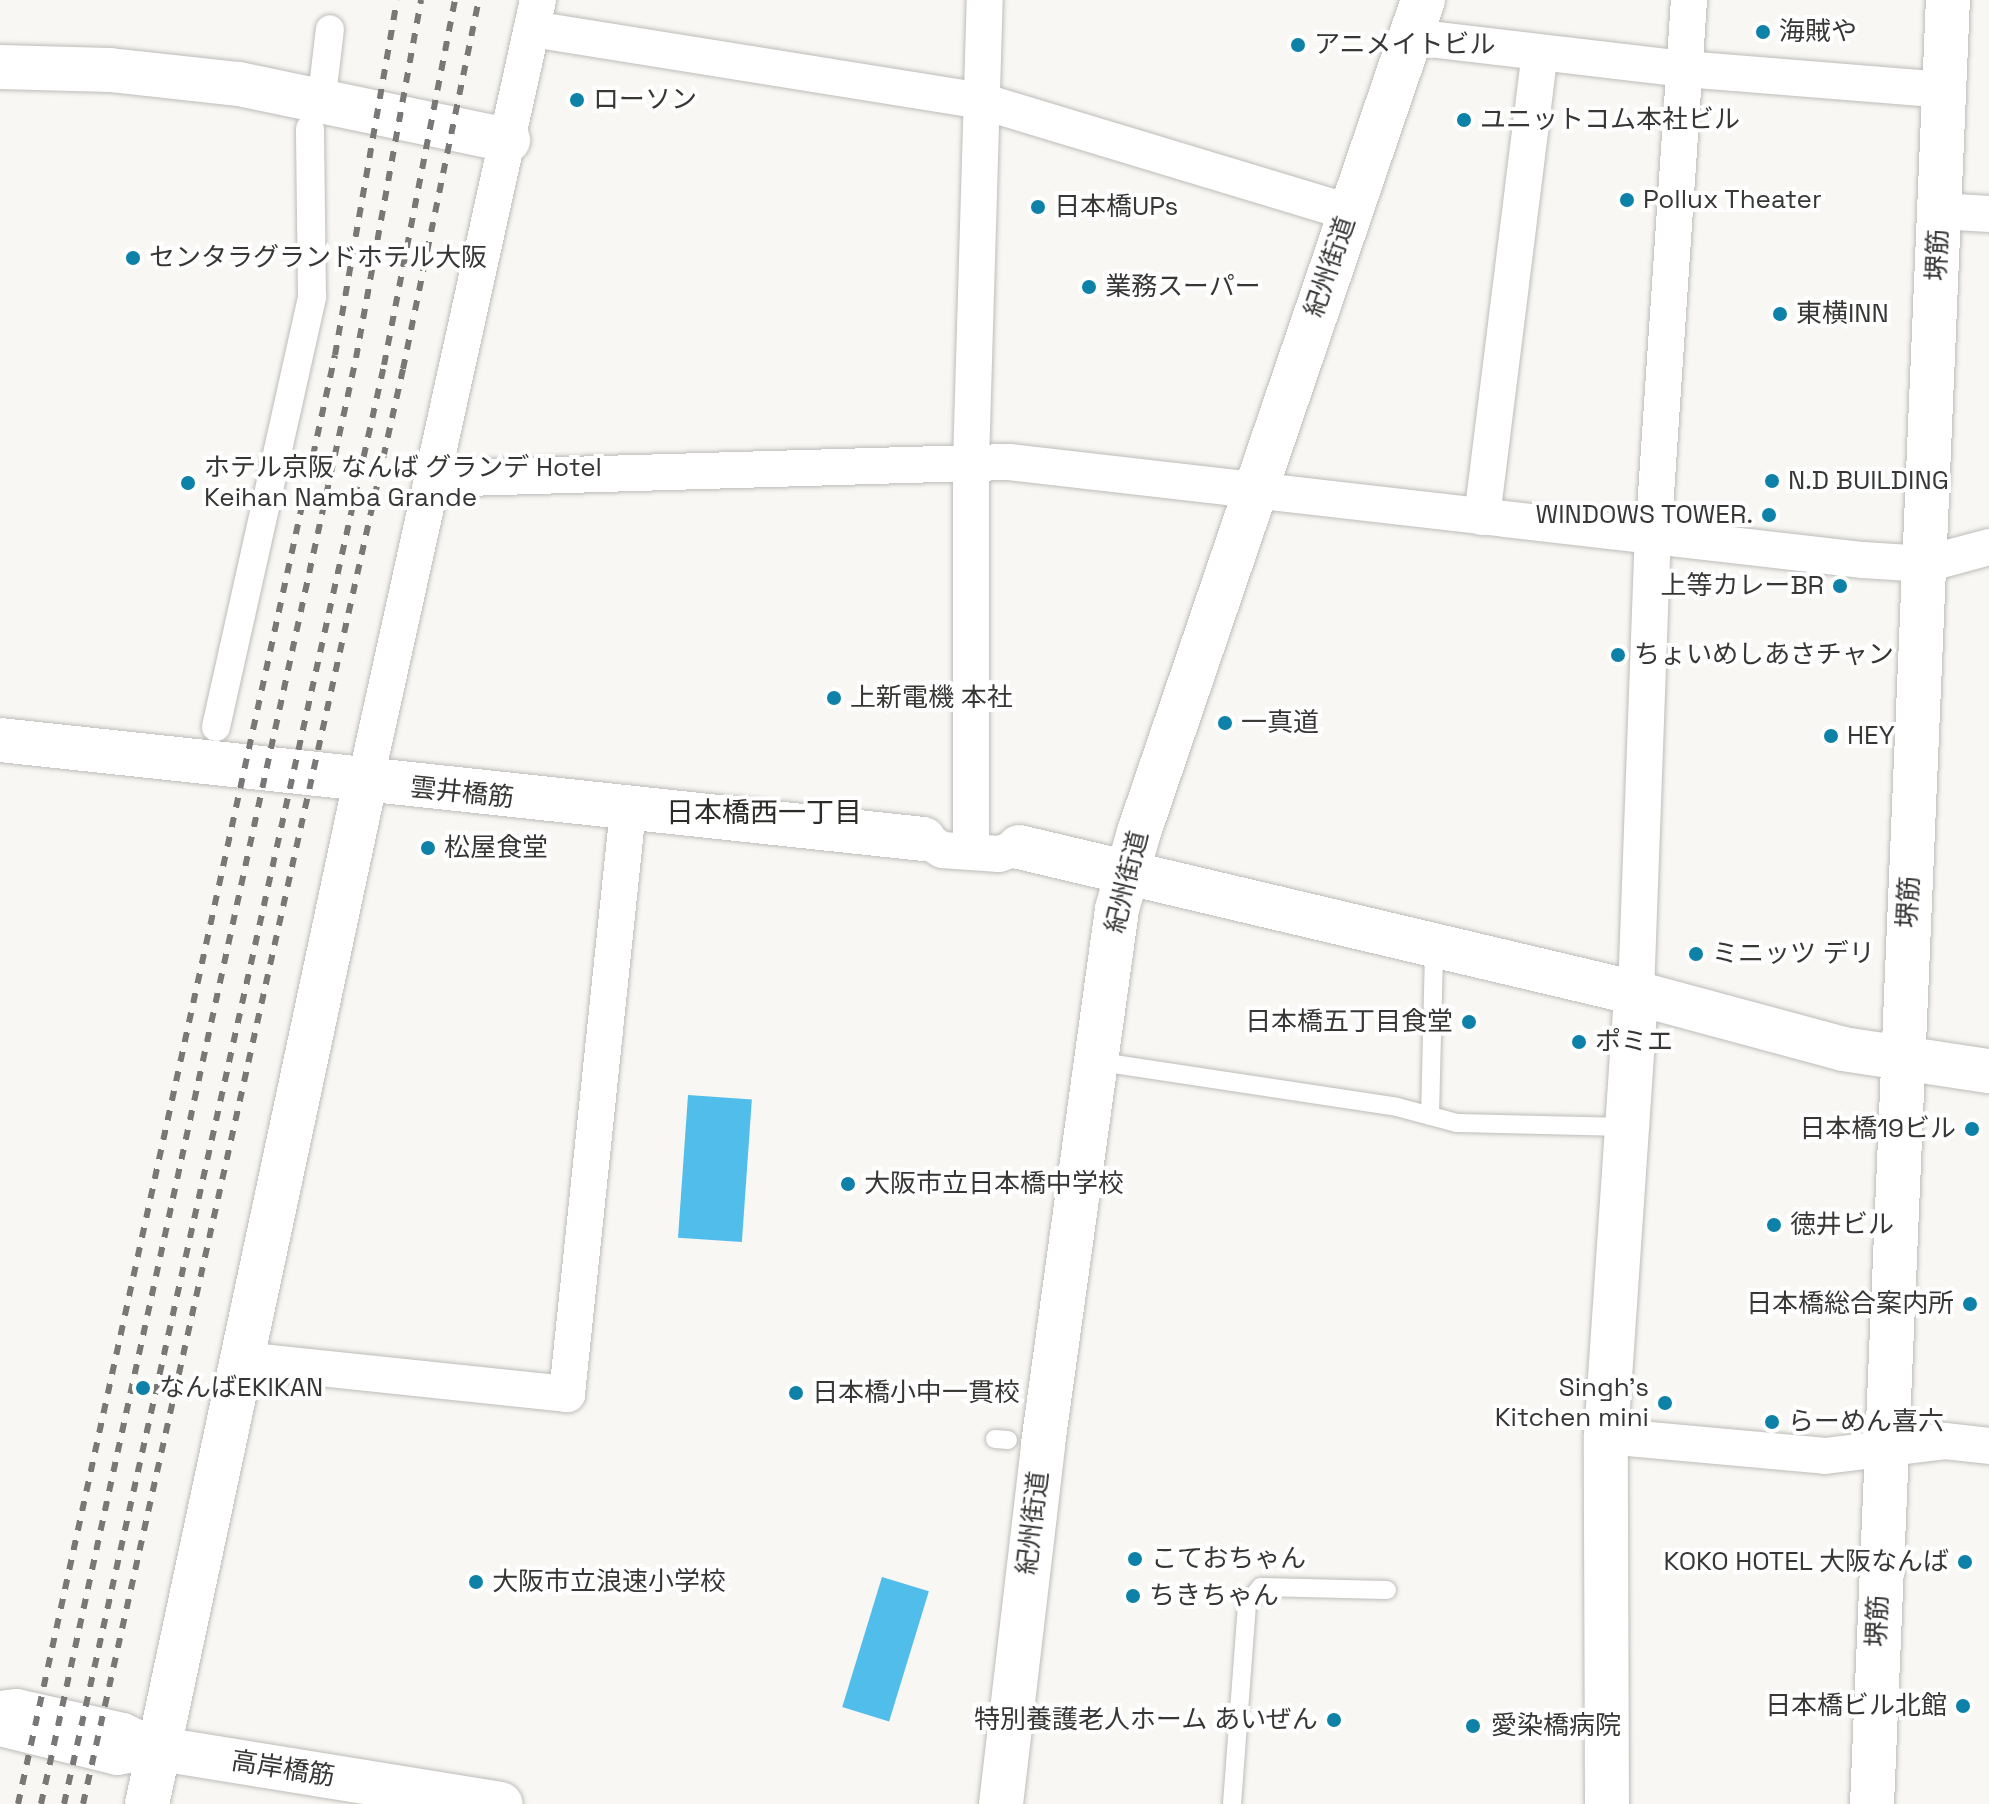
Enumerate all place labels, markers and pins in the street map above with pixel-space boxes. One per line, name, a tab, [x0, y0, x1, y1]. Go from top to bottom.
place label: 海賊や	[1779, 16, 1857, 48]
marker: 海賊や	[1754, 23, 1772, 41]
place label: アニメイトビル	[1314, 29, 1496, 61]
marker: アニメイトビル	[1289, 36, 1307, 54]
place label: ローソン	[593, 84, 697, 116]
marker: ローソン	[568, 91, 586, 109]
place label: ユニットコム本社ビル	[1480, 104, 1740, 136]
marker: ユニットコム本社ビル	[1455, 111, 1473, 129]
place label: Pollux Theater	[1643, 184, 1822, 216]
place label: 日本橋UPs	[1054, 191, 1178, 223]
marker: Pollux Theater	[1618, 191, 1636, 209]
marker: 日本橋UPs	[1029, 198, 1047, 216]
place label: センタラグランドホテル大阪	[149, 242, 487, 274]
marker: センタラグランドホテル大阪	[124, 249, 142, 267]
place label: 業務スーパー	[1105, 271, 1261, 303]
marker: 業務スーパー	[1080, 278, 1098, 296]
place label: 東横INN	[1796, 298, 1889, 330]
marker: 東横INN	[1771, 305, 1789, 323]
place label: ホテル京阪 なんば グランデ Hotel Keihan Namba Grande	[204, 452, 602, 514]
place label: N.D BUILDING	[1788, 465, 1949, 497]
marker: N.D BUILDING	[1763, 472, 1781, 490]
marker: ホテル京阪 なんば グランデ Hotel Keihan Namba Grande	[179, 474, 197, 492]
place label: WINDOWS TOWER.	[1535, 499, 1753, 531]
marker: WINDOWS TOWER.	[1760, 506, 1778, 524]
place label: 上等カレーBR	[1660, 570, 1824, 602]
marker: 上等カレーBR	[1831, 577, 1849, 595]
place label: ちょいめしあさチャン	[1634, 639, 1894, 671]
marker: ちょいめしあさチャン	[1609, 646, 1627, 664]
place label: 上新電機 本社	[850, 682, 1013, 714]
marker: 上新電機 本社	[825, 689, 843, 707]
place label: 一真道	[1241, 707, 1319, 739]
marker: 一真道	[1216, 714, 1234, 732]
place label: HEY	[1847, 720, 1895, 752]
marker: HEY	[1822, 727, 1840, 745]
place label: 松屋食堂	[444, 832, 548, 864]
marker: 松屋食堂	[419, 839, 437, 857]
place label: ミニッツ デリ	[1712, 938, 1875, 970]
marker: ミニッツ デリ	[1687, 945, 1705, 963]
place label: 日本橋五丁目食堂	[1245, 1006, 1453, 1038]
marker: 日本橋五丁目食堂	[1460, 1013, 1478, 1031]
place label: ポミエ	[1595, 1026, 1673, 1058]
marker: ポミエ	[1570, 1033, 1588, 1051]
place label: 日本橋19ビル	[1799, 1113, 1956, 1145]
marker: 日本橋19ビル	[1963, 1120, 1981, 1138]
place label: 大阪市立日本橋中学校	[864, 1168, 1124, 1200]
marker: 大阪市立日本橋中学校	[839, 1175, 857, 1193]
place label: 徳井ビル	[1790, 1209, 1894, 1241]
marker: 徳井ビル	[1765, 1216, 1783, 1234]
place label: 日本橋総合案内所	[1746, 1288, 1954, 1320]
marker: 日本橋総合案内所	[1961, 1295, 1979, 1313]
place label: なんばEKIKAN	[159, 1372, 323, 1404]
place label: Singh's Kitchen mini	[1495, 1372, 1649, 1434]
place label: 日本橋小中一貫校	[812, 1377, 1020, 1409]
marker: なんばEKIKAN	[134, 1379, 152, 1397]
marker: 日本橋小中一貫校	[787, 1384, 805, 1402]
marker: Singh's Kitchen mini	[1656, 1394, 1674, 1412]
place label: らーめん喜六	[1788, 1406, 1944, 1438]
marker: らーめん喜六	[1763, 1413, 1781, 1431]
place label: こておちゃん	[1151, 1543, 1307, 1575]
place label: KOKO HOTEL 大阪なんば	[1663, 1546, 1949, 1578]
marker: こておちゃん	[1126, 1550, 1144, 1568]
marker: KOKO HOTEL 大阪なんば	[1956, 1553, 1974, 1571]
place label: 大阪市立浪速小学校	[492, 1566, 726, 1598]
marker: 大阪市立浪速小学校	[467, 1573, 485, 1591]
place label: ちきちゃん	[1149, 1580, 1279, 1612]
marker: ちきちゃん	[1124, 1587, 1142, 1605]
place label: 日本橋ビル北館	[1765, 1690, 1947, 1722]
marker: 日本橋ビル北館	[1954, 1697, 1972, 1715]
place label: 特別養護老人ホーム あいぜん	[973, 1704, 1318, 1736]
place label: 愛染橋病院	[1491, 1710, 1621, 1742]
marker: 特別養護老人ホーム あいぜん	[1325, 1711, 1343, 1729]
marker: 愛染橋病院	[1462, 1715, 1484, 1737]

